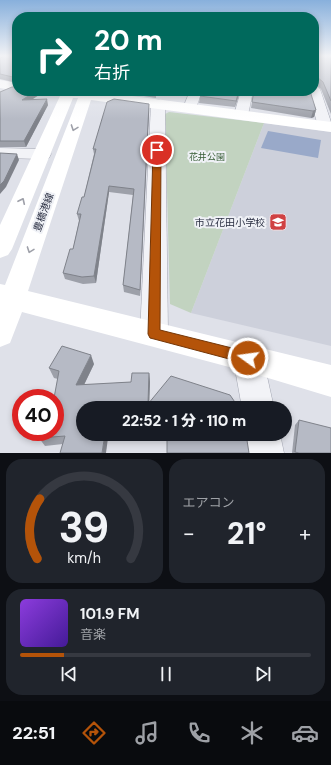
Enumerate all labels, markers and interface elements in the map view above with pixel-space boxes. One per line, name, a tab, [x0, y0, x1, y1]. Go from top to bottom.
text: 20 m	[94, 22, 163, 59]
icon: right	[28, 28, 80, 80]
text: 右折	[94, 61, 130, 85]
one-way arrow	[70, 124, 78, 131]
pin	[140, 133, 174, 167]
icon: arrive	[146, 139, 168, 161]
park label: 花井公園	[189, 151, 225, 163]
street label: 豊橋港線	[31, 191, 56, 233]
one-way arrow	[17, 198, 25, 205]
school or university icon: 市立花田小学校	[268, 212, 288, 232]
place label: 市立花田小学校	[195, 216, 265, 229]
one-way arrow	[26, 246, 35, 253]
position arrow	[227, 337, 269, 379]
speed limit sign: 40	[12, 389, 64, 441]
text: 22:52 · 1 分 · 110 m	[122, 411, 246, 431]
text: エアコン	[183, 494, 235, 511]
text: 39	[59, 501, 110, 555]
text: 21°	[227, 514, 266, 553]
text: −	[183, 519, 195, 548]
text: +	[299, 519, 311, 548]
text: km/h	[67, 549, 101, 567]
text: 101.9 FM	[80, 604, 140, 624]
text: 音楽	[80, 626, 106, 643]
icon: previous	[58, 663, 80, 685]
icon: pause	[155, 663, 177, 685]
icon: next	[252, 663, 274, 685]
icon: directions	[80, 719, 108, 747]
icon: music	[133, 719, 161, 747]
icon: phone	[185, 719, 213, 747]
icon: climate	[238, 719, 266, 747]
icon: car	[291, 719, 319, 747]
text: 22:51	[12, 721, 55, 745]

